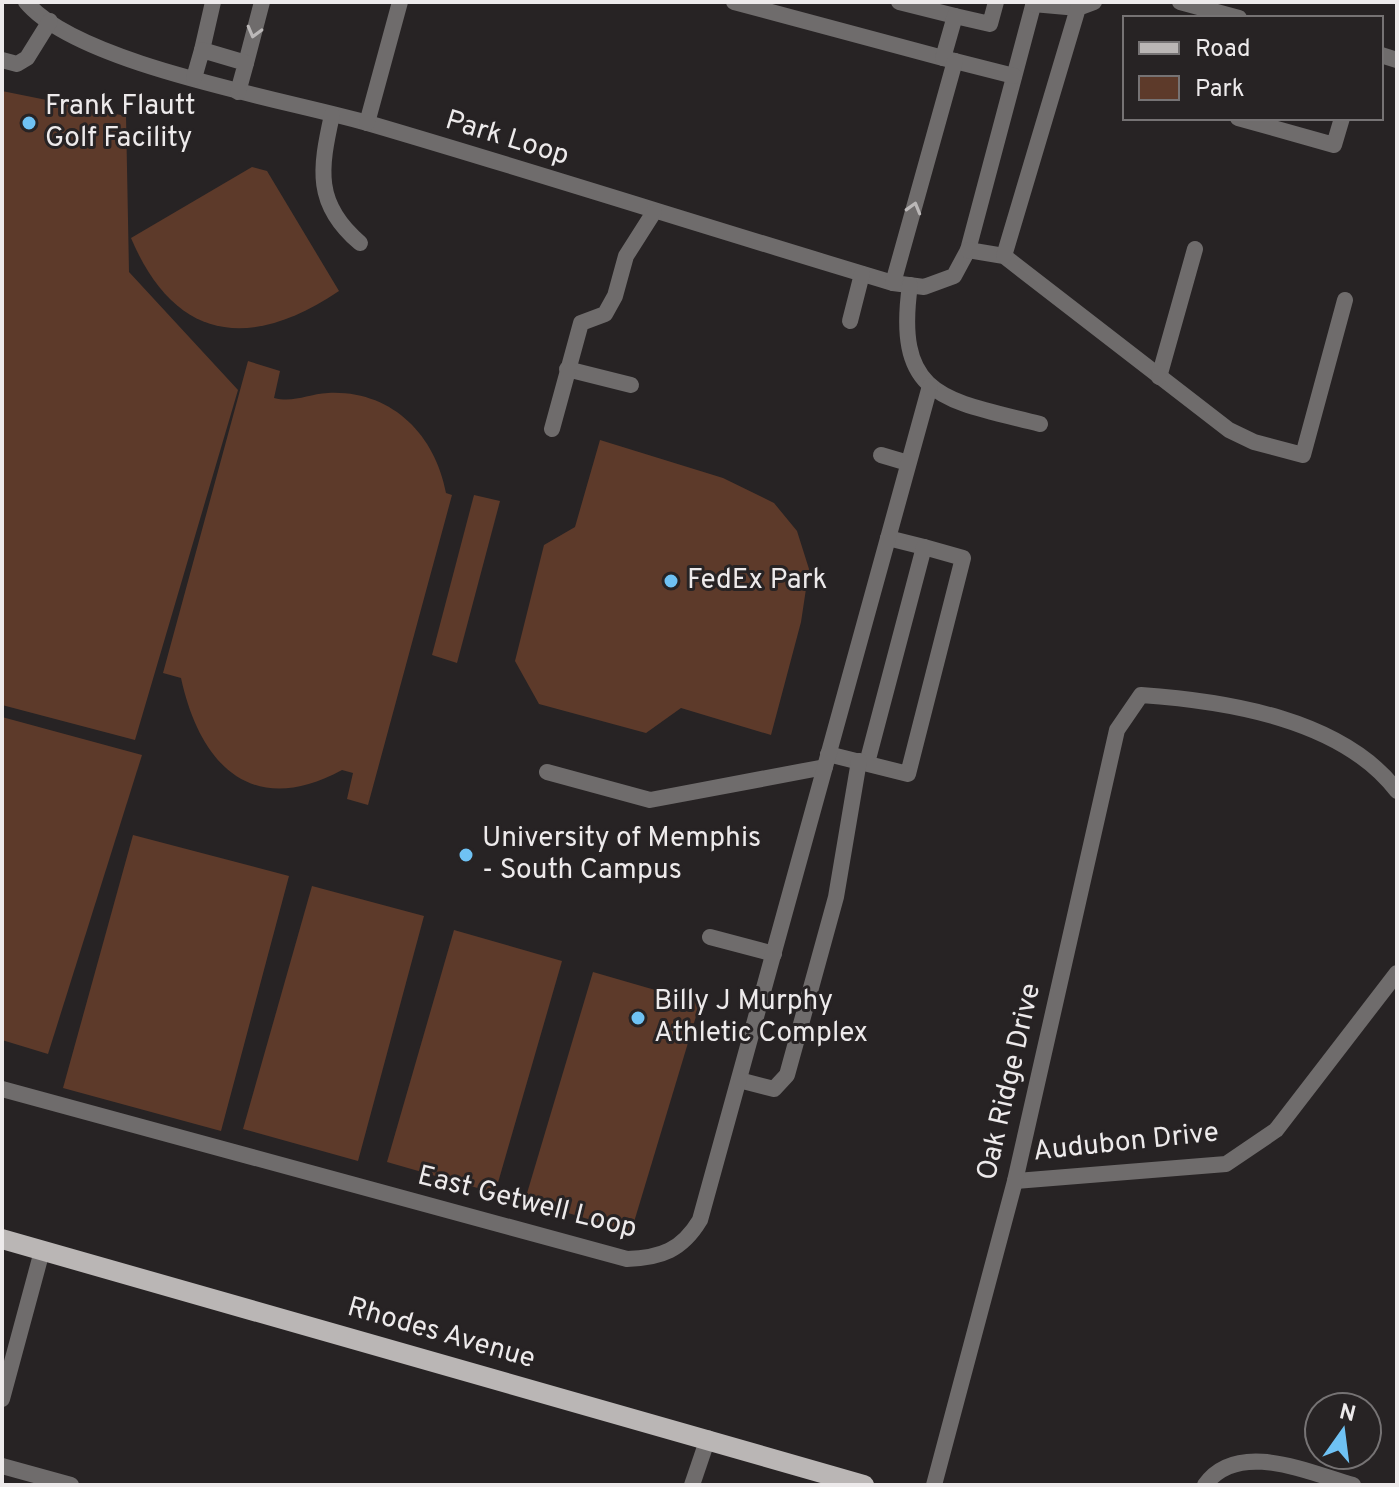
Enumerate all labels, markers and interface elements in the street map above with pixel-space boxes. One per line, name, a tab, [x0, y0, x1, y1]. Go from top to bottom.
legend	[1123, 16, 1383, 120]
one-way arrow	[246, 25, 263, 39]
text: Road	[1195, 35, 1251, 65]
text: Park	[1195, 75, 1245, 105]
place label: Frank Flautt Golf Facility	[45, 89, 196, 157]
street label: Park Loop	[441, 103, 573, 175]
marker: Frank Flautt Golf Facility	[20, 114, 38, 132]
one-way arrow	[905, 201, 921, 215]
place label: FedEx Park	[687, 563, 827, 599]
marker: FedEx Park	[662, 572, 680, 590]
place label: University of Memphis - South Campus	[482, 821, 761, 889]
marker: University of Memphis - South Campus	[457, 846, 475, 864]
street label: Oak Ridge Drive	[970, 980, 1050, 1184]
place label: Billy J Murphy Athletic Complex	[654, 984, 868, 1052]
marker: Billy J Murphy Athletic Complex	[629, 1009, 647, 1027]
street label: Audubon Drive	[1031, 1115, 1221, 1171]
street label: East Getwell Loop	[414, 1158, 640, 1248]
street label: Rhodes Avenue	[343, 1290, 539, 1378]
north arrow	[1303, 1391, 1383, 1471]
text: N	[1336, 1399, 1358, 1429]

